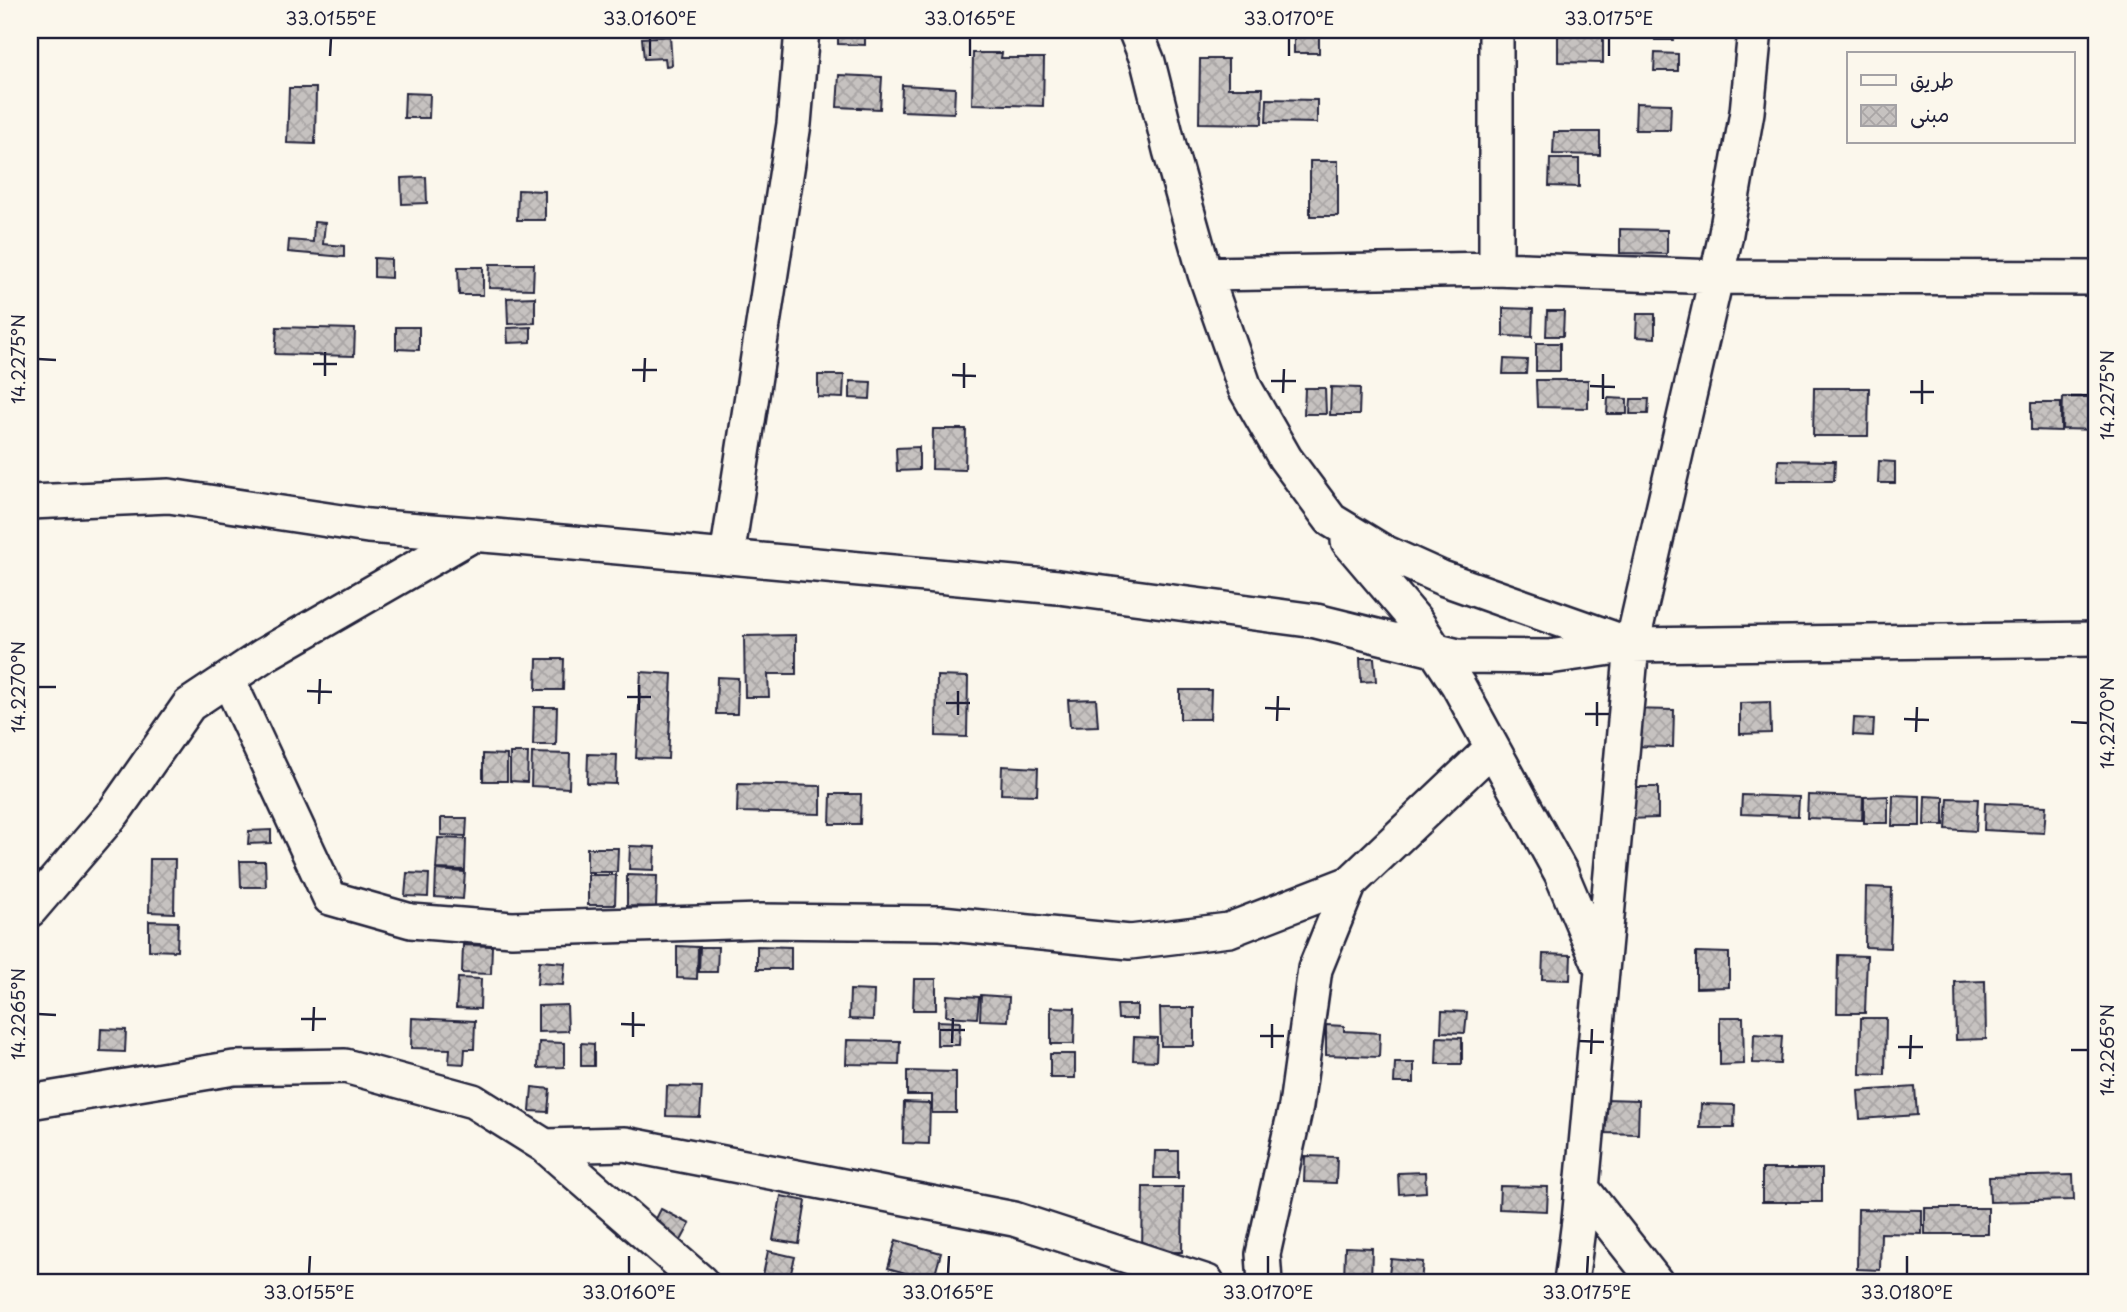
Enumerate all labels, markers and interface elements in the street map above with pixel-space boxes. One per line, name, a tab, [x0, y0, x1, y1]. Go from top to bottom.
text: 33.0155°E	[285, 4, 377, 31]
text: 33.0160°E	[603, 4, 697, 31]
text: 33.0165°E	[924, 4, 1016, 31]
text: 33.0170°E	[1243, 4, 1335, 31]
text: 33.0175°E	[1564, 4, 1654, 31]
legend	[1847, 52, 2074, 144]
text: طريق	[1910, 63, 1954, 95]
text: مبنى	[1910, 97, 1949, 129]
text: 14.2275°N	[4, 314, 31, 404]
text: 14.2275°N	[2093, 350, 2120, 440]
text: 14.2270°N	[4, 641, 31, 733]
text: 14.2270°N	[2093, 677, 2120, 769]
text: 14.2265°N	[4, 968, 31, 1060]
text: 14.2265°N	[2093, 1004, 2120, 1096]
text: 33.0155°E	[263, 1278, 355, 1305]
text: 33.0160°E	[582, 1278, 676, 1305]
text: 33.0165°E	[902, 1278, 994, 1305]
text: 33.0170°E	[1222, 1278, 1314, 1305]
text: 33.0175°E	[1542, 1278, 1632, 1305]
text: 33.0180°E	[1861, 1278, 1953, 1305]

